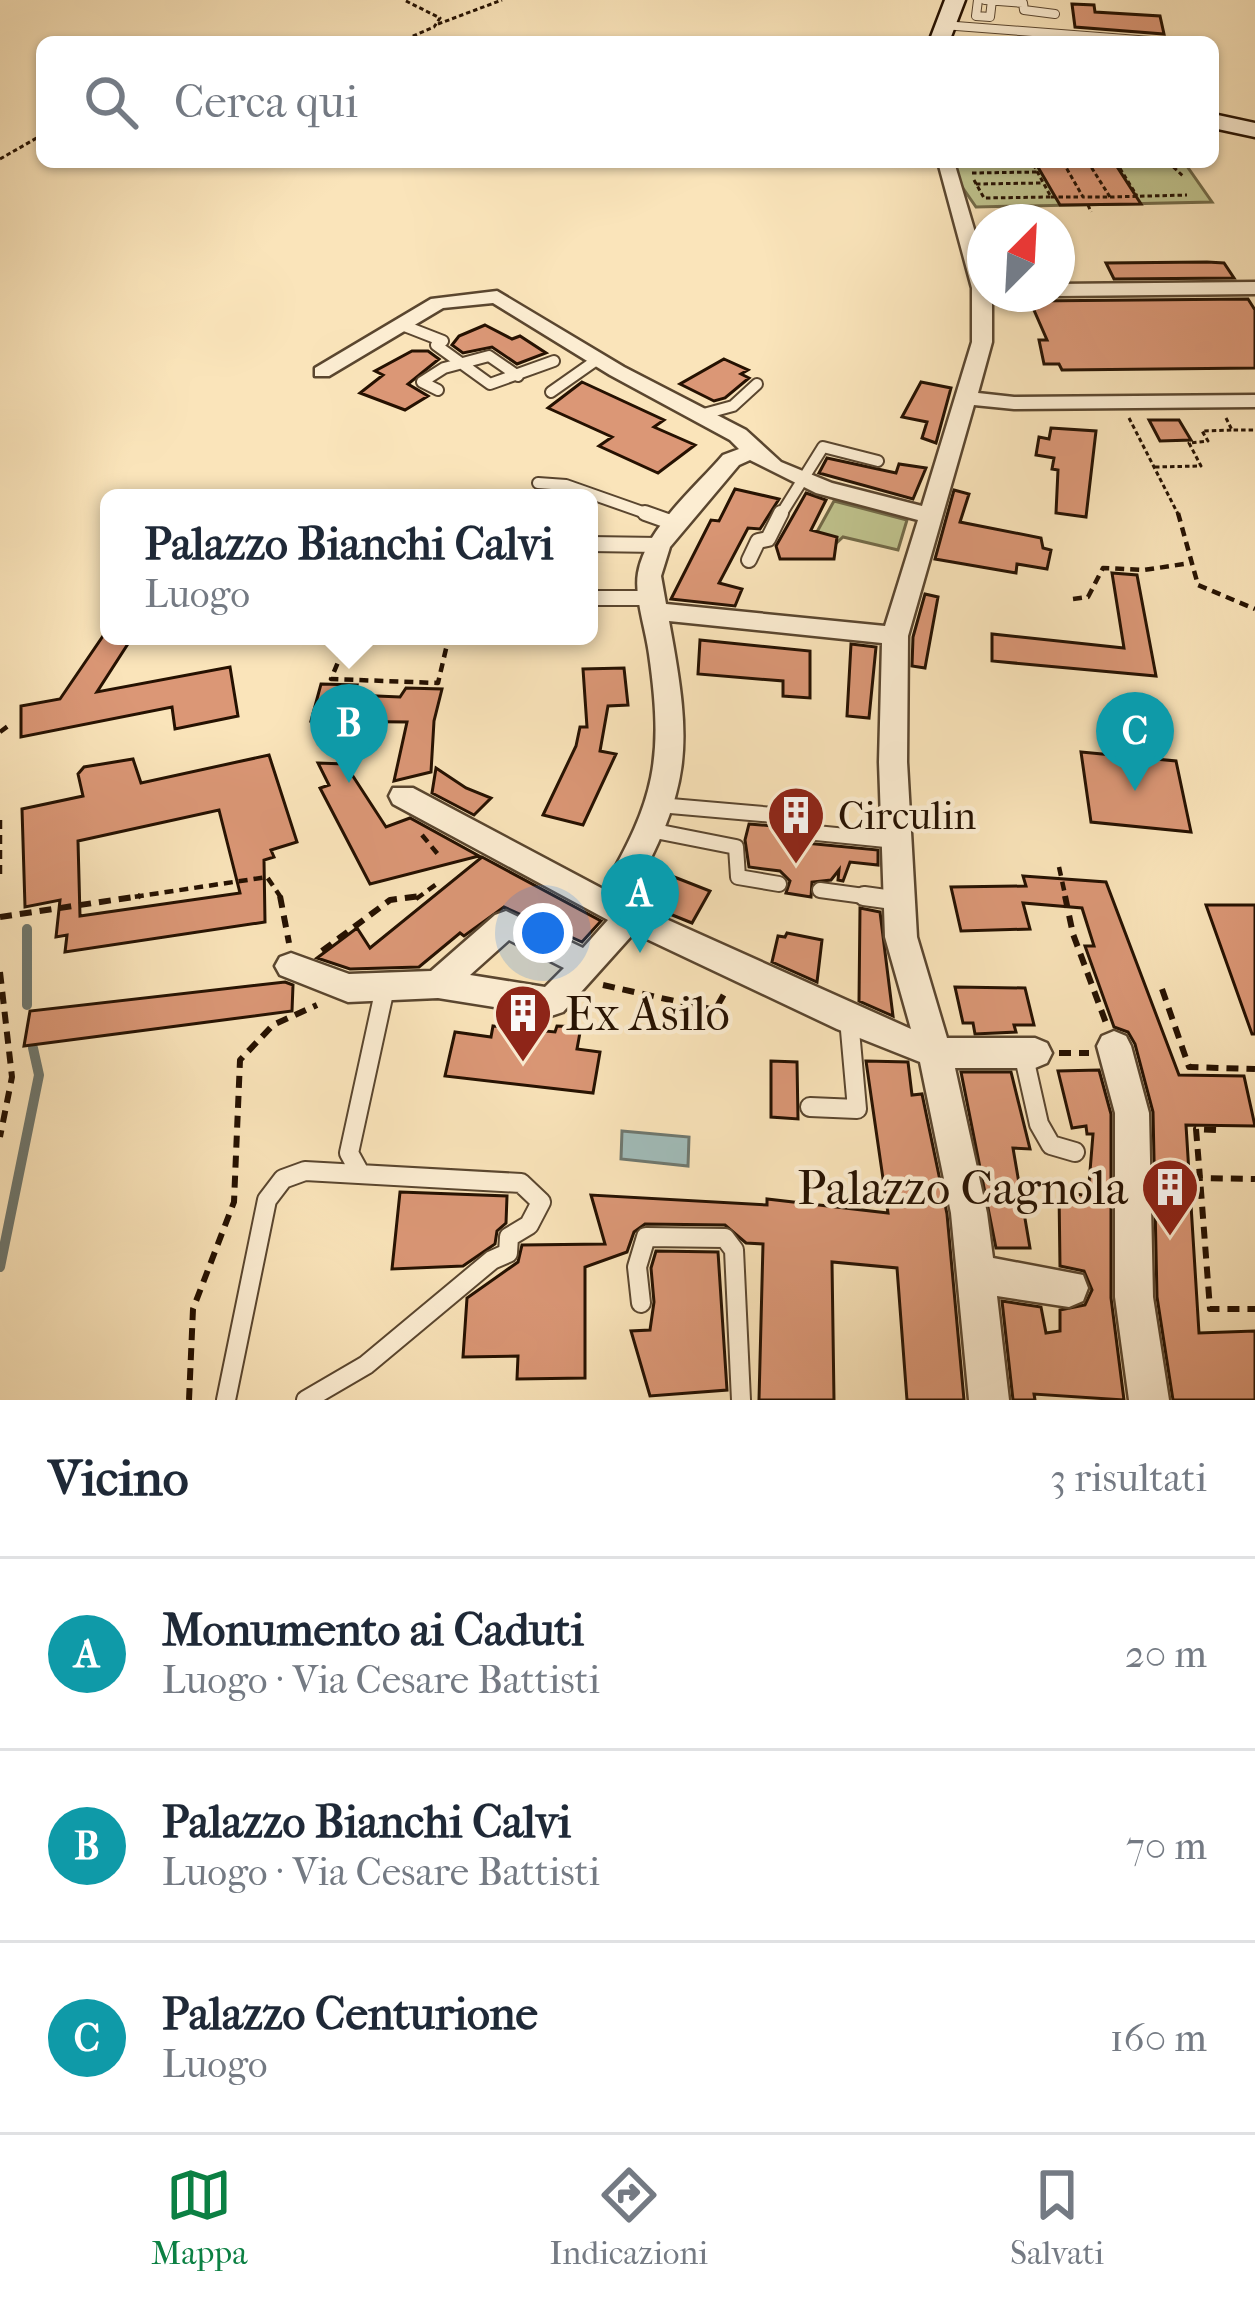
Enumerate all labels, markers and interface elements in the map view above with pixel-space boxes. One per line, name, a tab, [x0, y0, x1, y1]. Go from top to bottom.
search box	[36, 36, 1219, 168]
icon: search	[78, 69, 144, 135]
text: Cerca qui	[174, 76, 358, 129]
north arrow	[967, 204, 1075, 312]
popup	[100, 489, 598, 645]
text: Palazzo Bianchi Calvi	[144, 518, 554, 571]
text: Luogo	[144, 571, 250, 617]
pin: B	[310, 684, 388, 783]
pin: C	[1096, 692, 1174, 791]
building icon: Circulin	[765, 784, 827, 866]
place label: Circulin	[838, 793, 977, 839]
pin: A	[601, 854, 679, 953]
your location	[513, 903, 573, 963]
building icon: Ex Asilo	[492, 982, 554, 1064]
place label: Ex Asilo	[565, 986, 730, 1042]
building icon: Palazzo Cagnola	[1139, 1156, 1201, 1238]
place label: Palazzo Cagnola	[797, 1160, 1129, 1216]
text: Vicino	[48, 1448, 189, 1508]
text: 3 risultati	[1050, 1455, 1207, 1501]
text: Monumento ai Caduti	[162, 1604, 584, 1657]
text: A	[74, 1631, 100, 1677]
text: 20 m	[1125, 1631, 1207, 1677]
text: Luogo · Via Cesare Battisti	[162, 1657, 600, 1703]
text: Palazzo Bianchi Calvi	[162, 1796, 571, 1849]
text: B	[74, 1823, 100, 1869]
text: 70 m	[1126, 1823, 1207, 1869]
text: Luogo · Via Cesare Battisti	[162, 1849, 600, 1895]
text: Palazzo Centurione	[162, 1988, 538, 2041]
text: C	[74, 2015, 100, 2061]
text: 160 m	[1110, 2015, 1207, 2061]
text: Luogo	[162, 2041, 268, 2087]
tab: Mappa	[151, 2162, 247, 2273]
tab: Indicazioni	[549, 2162, 708, 2273]
tab: Salvati	[1010, 2162, 1104, 2273]

